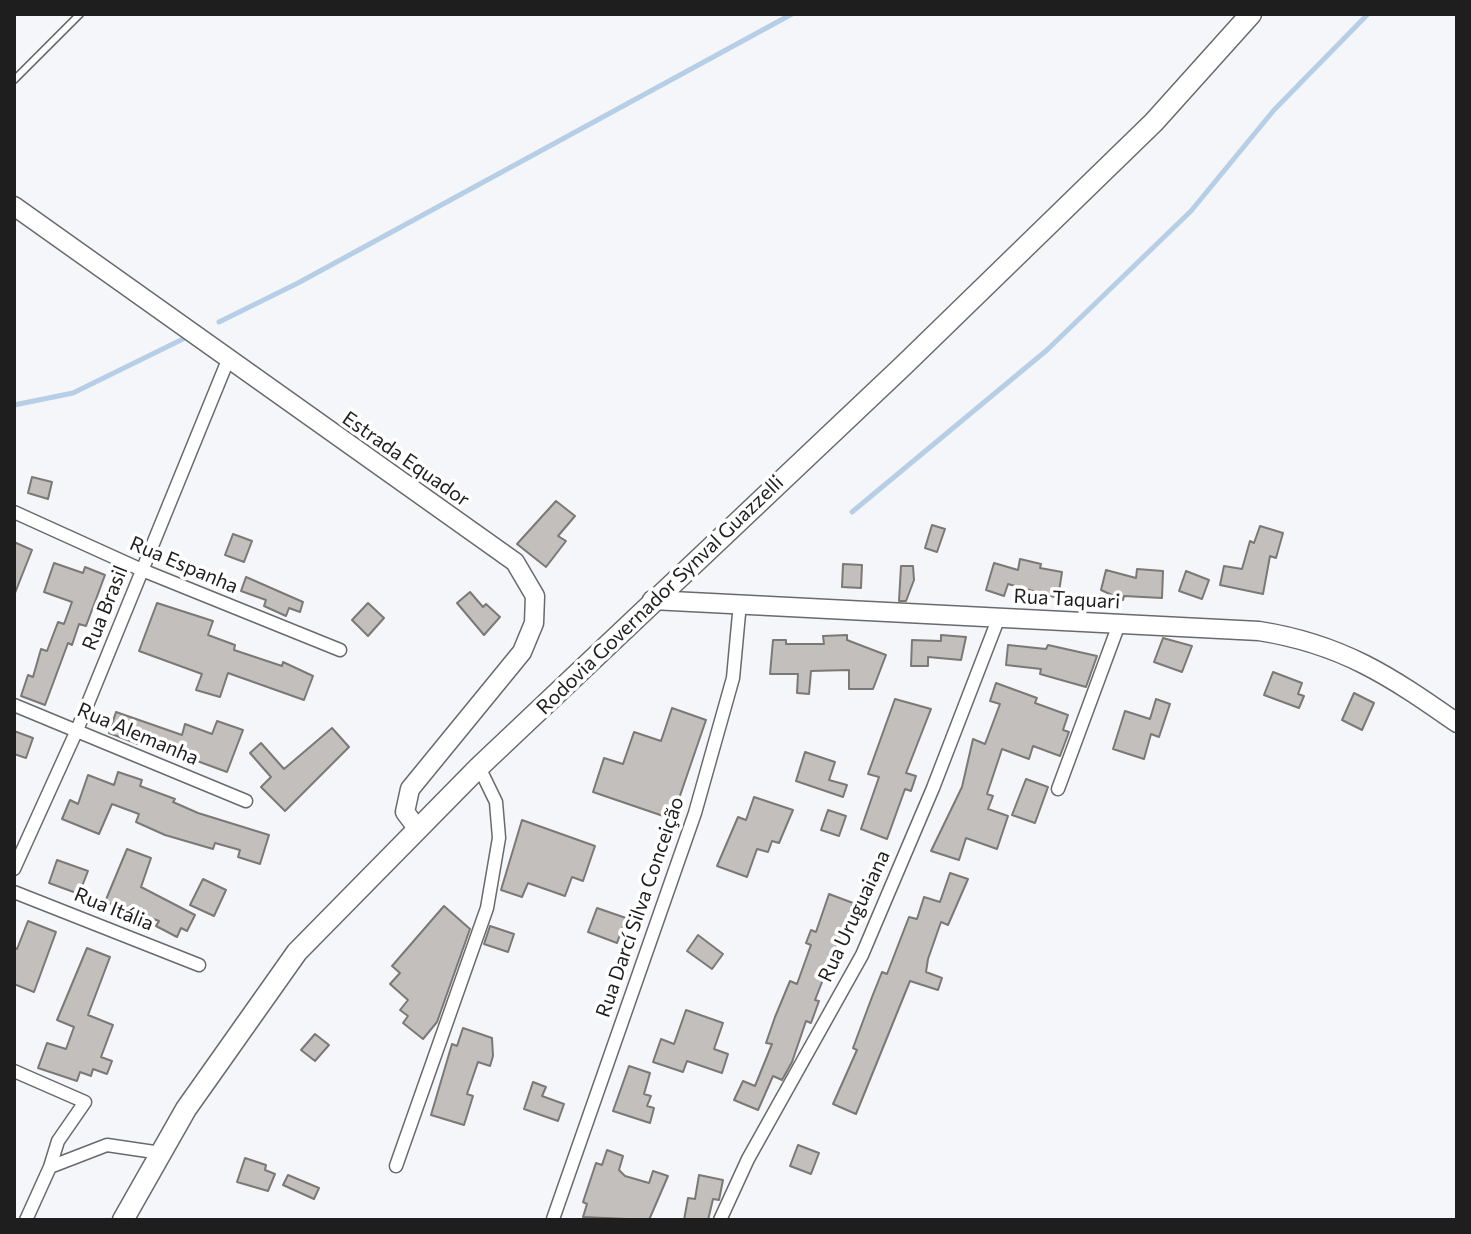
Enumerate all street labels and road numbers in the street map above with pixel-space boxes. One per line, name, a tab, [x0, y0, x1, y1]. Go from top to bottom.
street label: Estrada Equador	[338, 406, 474, 512]
street label: Rodovia Governador Synval Guazzelli	[532, 470, 788, 720]
street label: Rua Espanha	[126, 531, 242, 599]
street label: Rua Brasil	[77, 562, 133, 654]
street label: Rua Taquari	[1013, 584, 1121, 614]
street label: Rua Alemanha	[74, 698, 202, 770]
street label: Rua Darcí Silva Conceição	[591, 794, 689, 1020]
street label: Rua Uruguaiana	[813, 846, 895, 986]
street label: Rua Itália	[71, 882, 157, 936]

